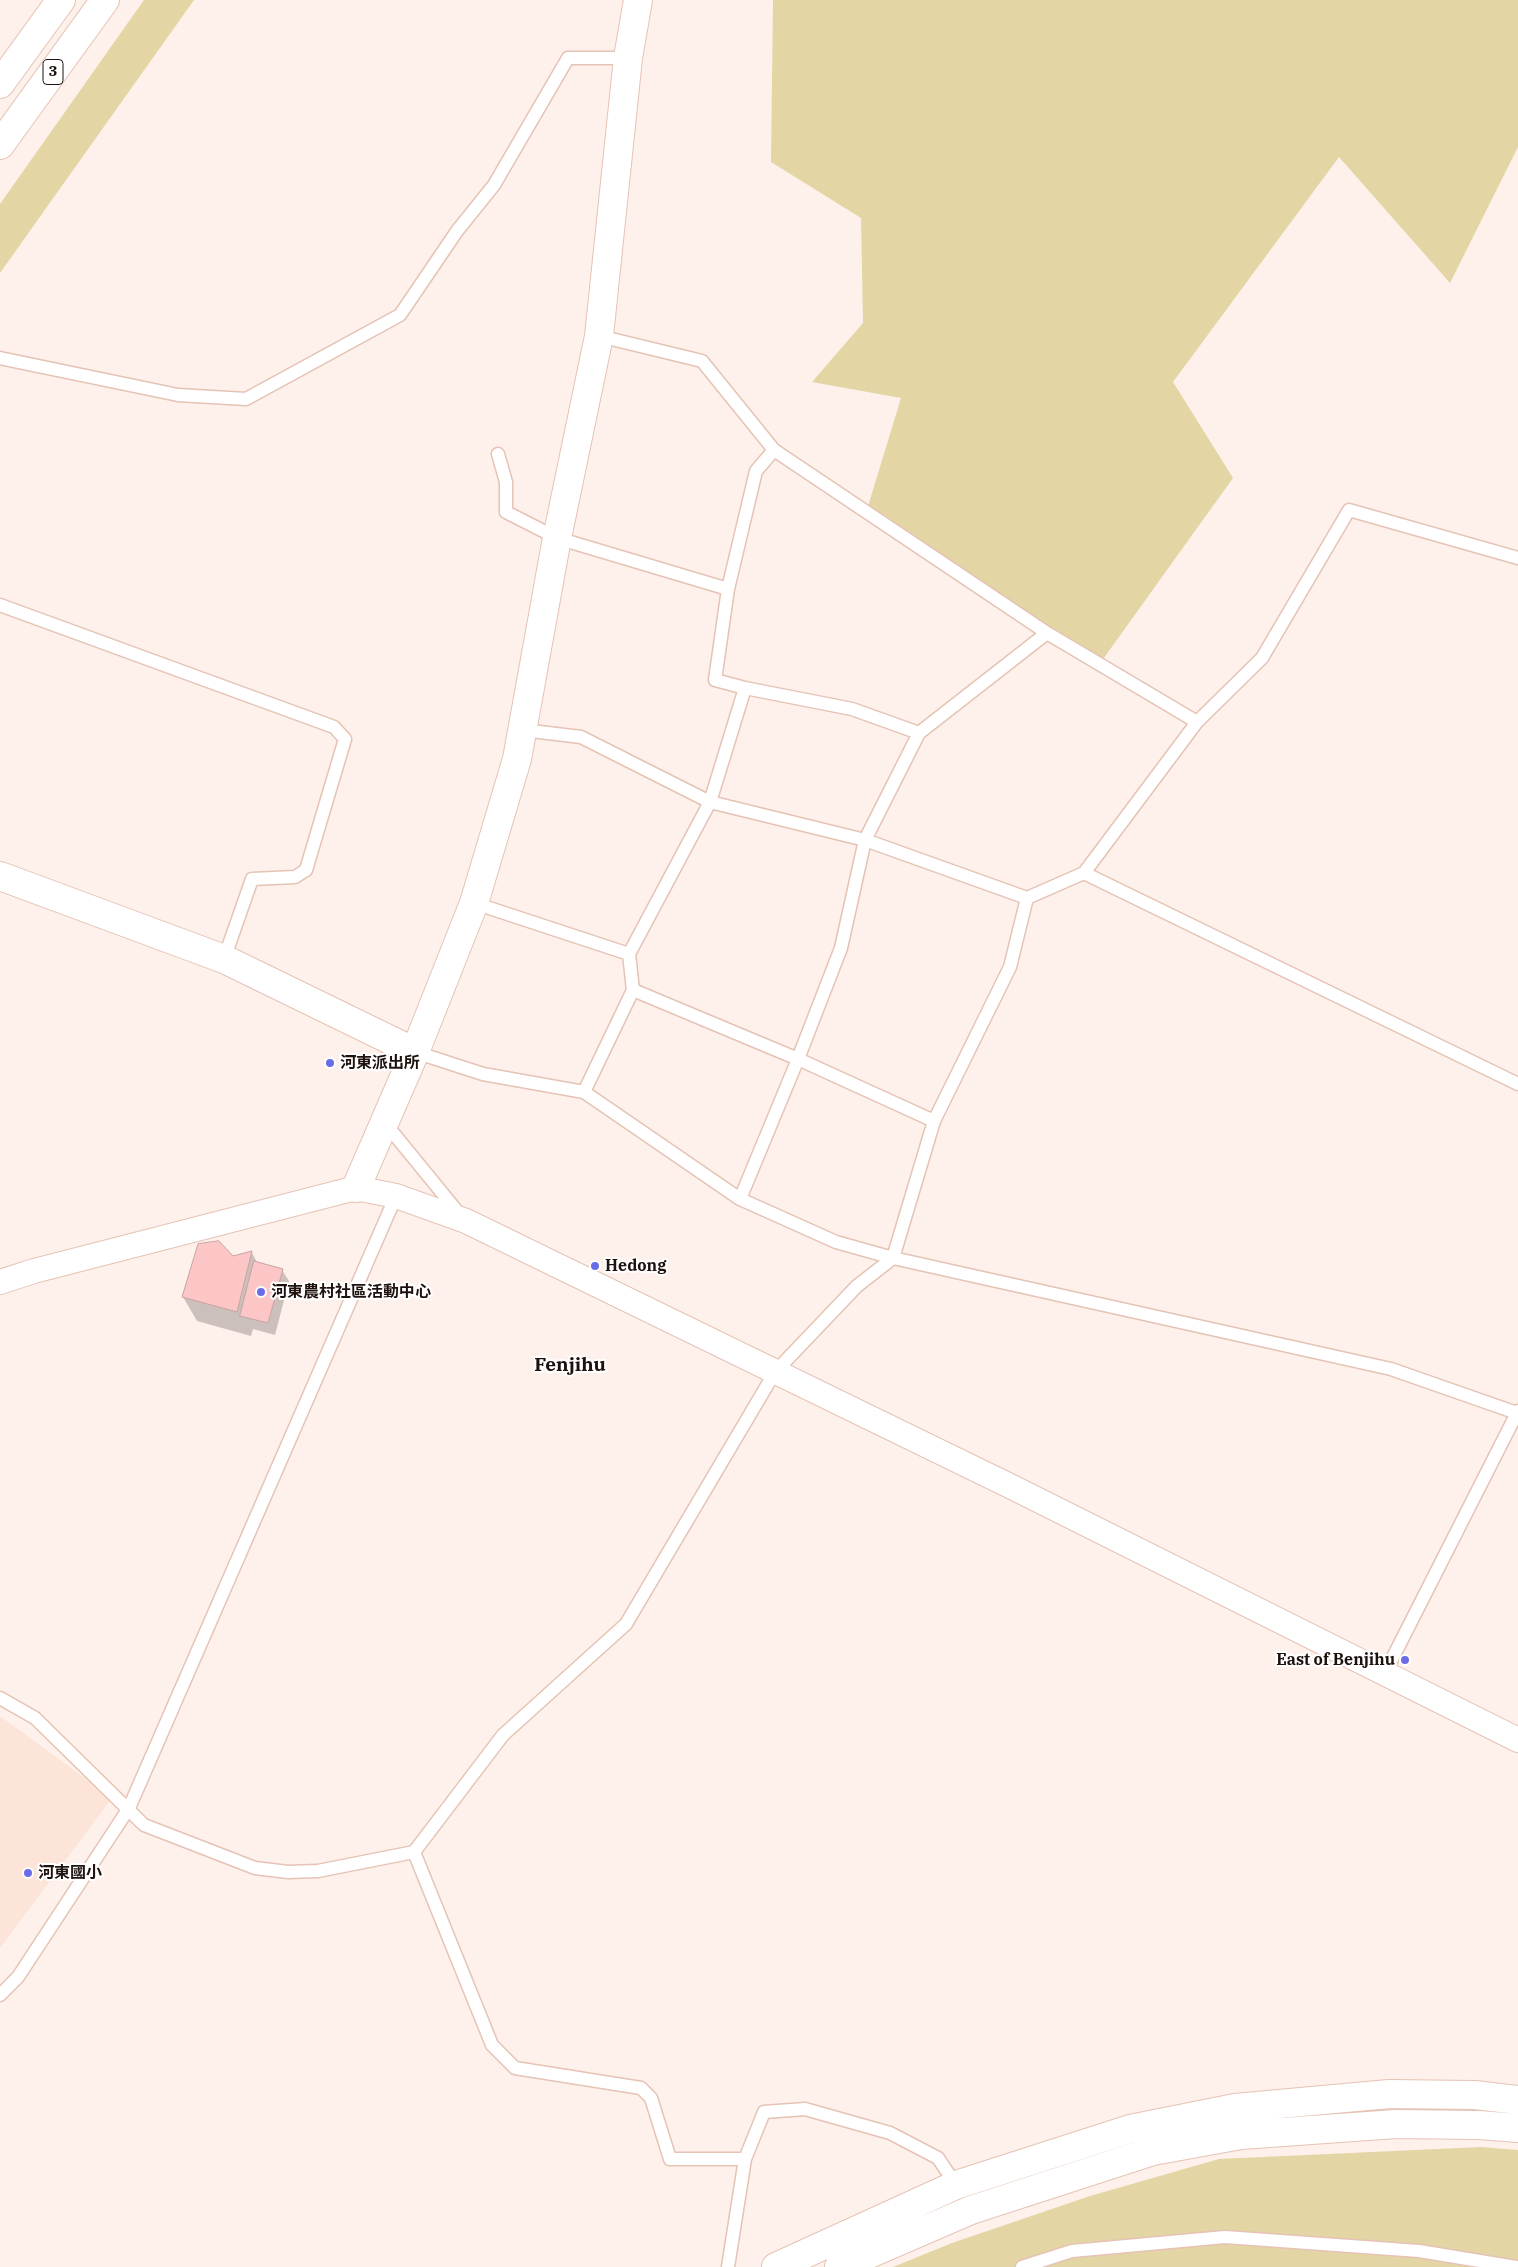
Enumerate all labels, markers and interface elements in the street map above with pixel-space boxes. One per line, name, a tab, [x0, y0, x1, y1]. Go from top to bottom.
road number: 3	[43, 60, 63, 84]
place label: 河東派出所	[340, 1053, 420, 1073]
marker: 河東派出所	[324, 1057, 336, 1069]
place label: Hedong	[605, 1256, 666, 1276]
marker: Hedong	[589, 1260, 601, 1272]
place label: 河東農村社區活動中心	[271, 1282, 431, 1302]
marker: 河東農村社區活動中心	[255, 1286, 267, 1298]
district label: Fenjihu	[534, 1355, 606, 1377]
place label: East of Benjihu	[1276, 1650, 1395, 1670]
marker: East of Benjihu	[1399, 1654, 1411, 1666]
place label: 河東國小	[38, 1863, 102, 1883]
marker: 河東國小	[22, 1867, 34, 1879]

